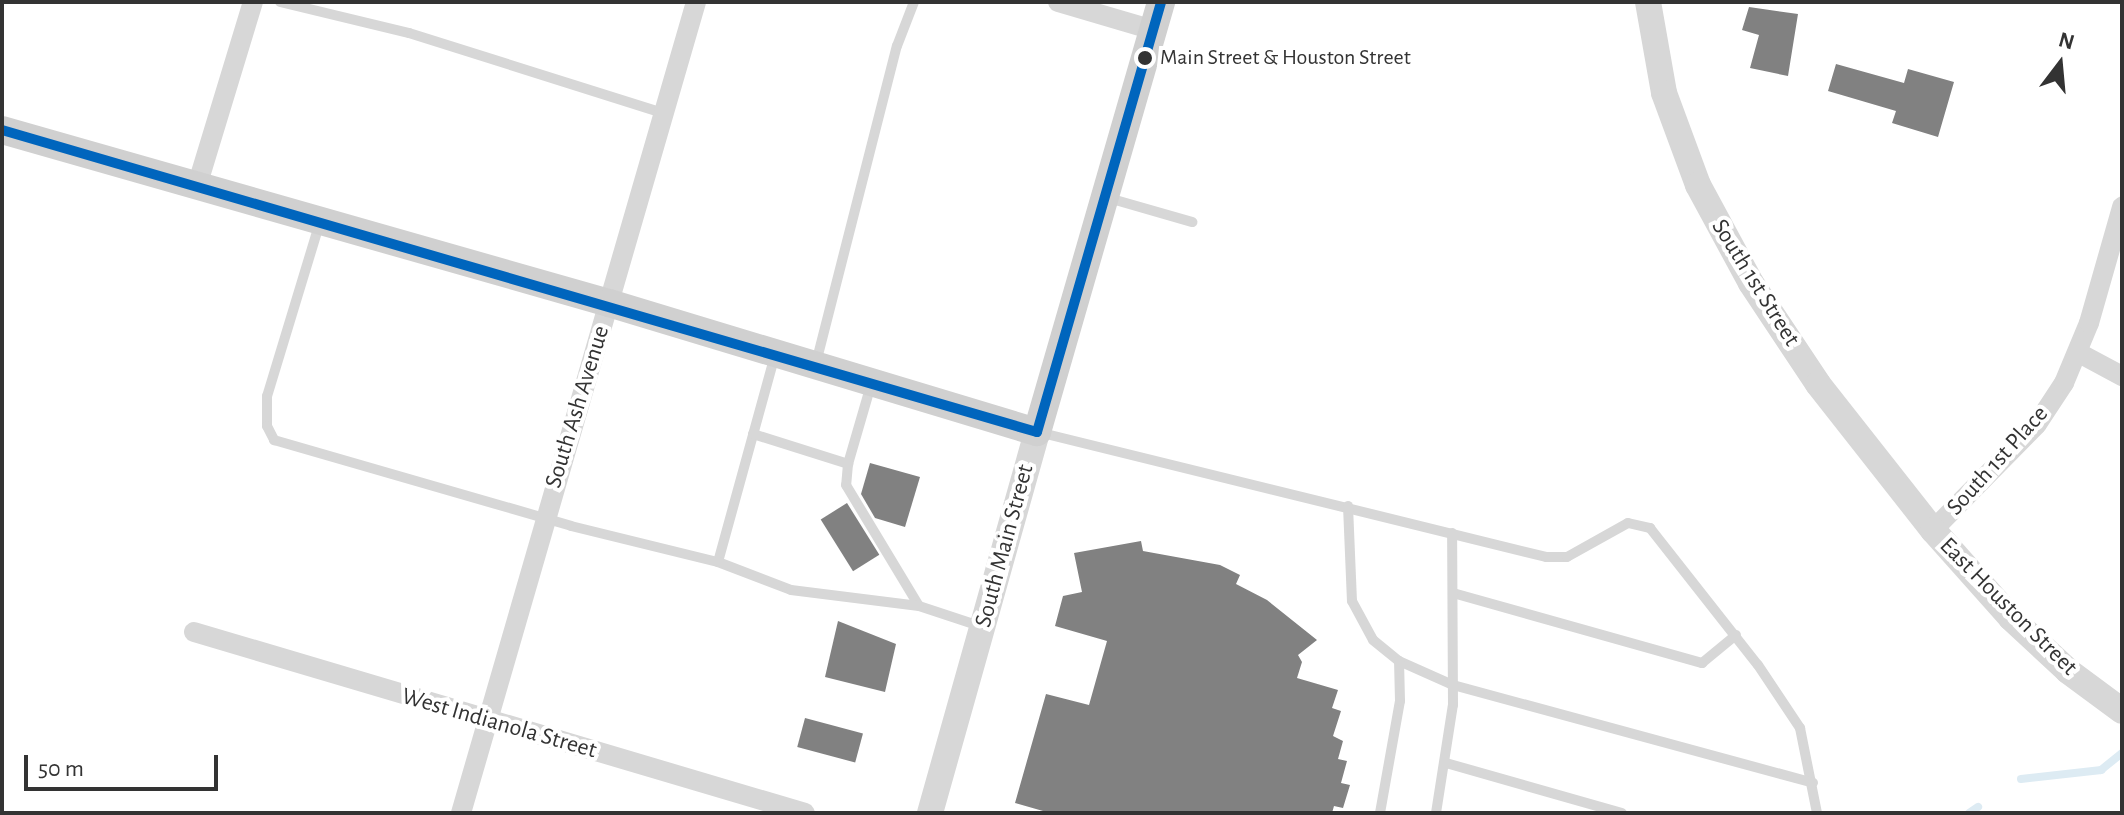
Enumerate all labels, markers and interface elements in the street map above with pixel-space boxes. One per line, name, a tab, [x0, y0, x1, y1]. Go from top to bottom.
north arrow	[2020, 24, 2100, 104]
text: N	[2056, 28, 2077, 54]
place label: Main Street & Houston Street	[1160, 45, 1411, 71]
marker: Main Street & Houston Street	[1137, 50, 1153, 66]
street label: South 1st Street	[1705, 214, 1805, 352]
street label: South Ash Avenue	[540, 322, 616, 492]
street label: South 1st Place	[1941, 400, 2055, 522]
street label: South Main Street	[969, 461, 1041, 631]
street label: East Houston Street	[1933, 532, 2083, 682]
street label: West Indianola Street	[398, 682, 600, 766]
scale bar	[28, 739, 222, 789]
text: 50 m	[38, 757, 84, 781]

